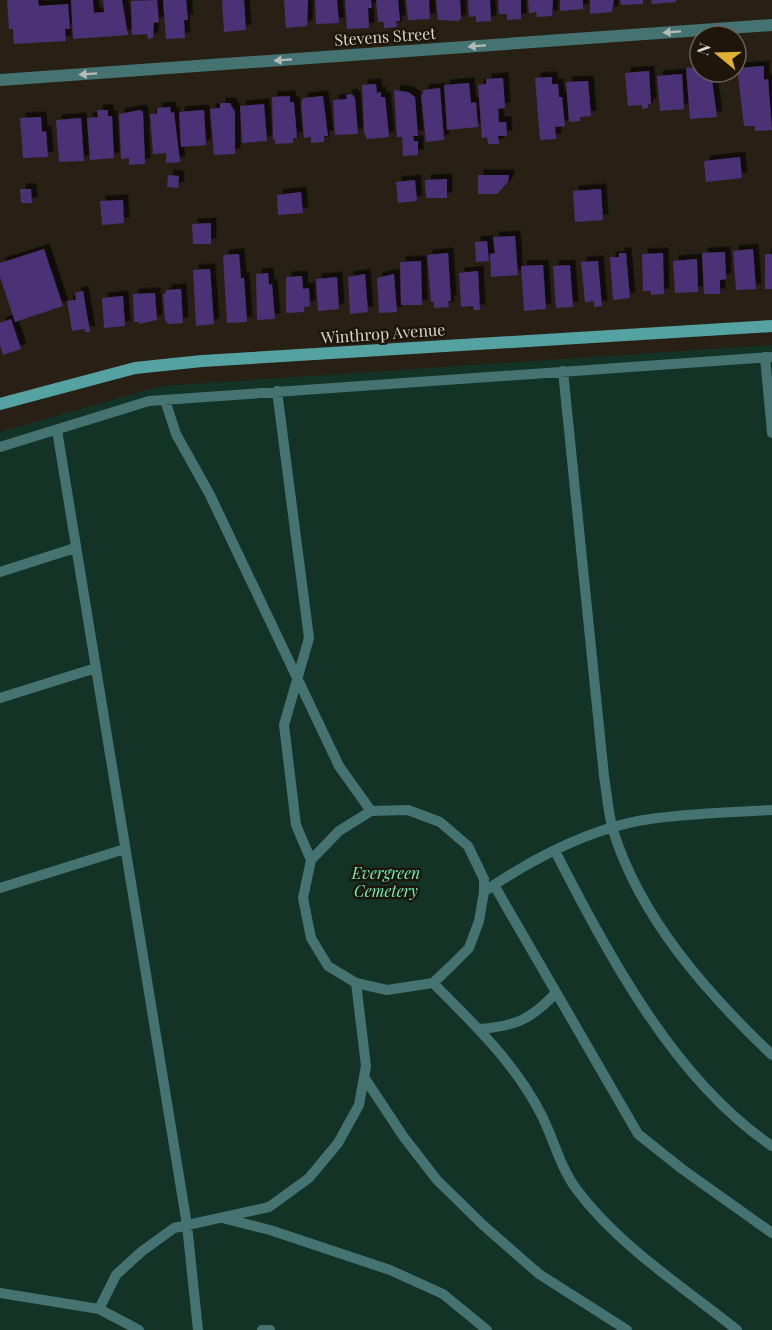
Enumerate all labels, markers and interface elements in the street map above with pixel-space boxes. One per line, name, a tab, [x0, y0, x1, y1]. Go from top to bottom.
street label: Stevens Street	[334, 22, 437, 50]
north arrow	[688, 24, 748, 84]
one-way arrow	[662, 27, 681, 37]
text: N	[692, 40, 715, 58]
one-way arrow	[468, 41, 487, 51]
one-way arrow	[273, 55, 292, 65]
one-way arrow	[79, 69, 98, 79]
street label: Winthrop Avenue	[319, 318, 446, 348]
park label: Evergreen Cemetery	[351, 862, 420, 901]

